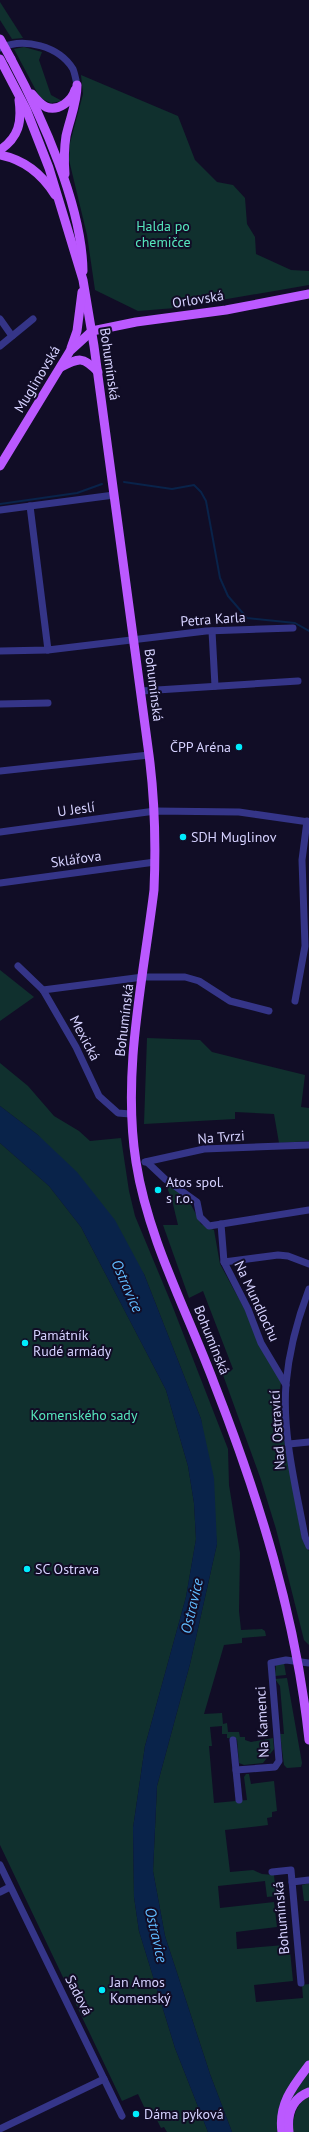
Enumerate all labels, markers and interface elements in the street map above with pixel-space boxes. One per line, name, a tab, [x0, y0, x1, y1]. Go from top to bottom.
park label: Halda po chemičce	[135, 217, 191, 251]
street label: Orlovská	[171, 286, 225, 312]
street label: Bohumínská	[96, 326, 124, 402]
street label: Muglinovská	[10, 342, 64, 416]
street label: Petra Karla	[180, 608, 246, 630]
street label: Bohumínská	[141, 648, 167, 722]
place label: ČPP Aréna	[170, 738, 231, 756]
marker: ČPP Aréna	[234, 742, 244, 752]
street label: U Jeslí	[56, 797, 96, 821]
place label: SDH Muglinov	[191, 828, 277, 846]
marker: SDH Muglinov	[178, 832, 188, 842]
street label: Sklářova	[50, 847, 103, 871]
street label: Bohumínská	[111, 983, 137, 1057]
street label: Mexická	[66, 1012, 104, 1064]
street label: Na Tvrzi	[197, 1126, 245, 1148]
place label: Atos spol. s r.o.	[166, 1173, 224, 1207]
marker: Atos spol. s r.o.	[153, 1185, 163, 1195]
water label: Ostravice	[107, 1256, 148, 1315]
street label: Na Mundlochu	[230, 1258, 284, 1344]
street label: Bohumínská	[190, 1303, 234, 1377]
place label: Památník Rudé armády	[33, 1326, 112, 1360]
marker: Památník Rudé armády	[20, 1338, 30, 1348]
street label: Nad Ostravicí	[265, 1389, 289, 1471]
park label: Komenského sady	[31, 1406, 138, 1424]
place label: SC Ostrava	[35, 1560, 99, 1578]
marker: SC Ostrava	[22, 1564, 32, 1574]
water label: Ostravice	[176, 1576, 207, 1635]
street label: Na Kamenci	[251, 1686, 273, 1758]
street label: Bohumínská	[269, 1881, 293, 1955]
water label: Ostravice	[141, 1905, 172, 1964]
street label: Sadová	[61, 1972, 97, 2018]
place label: Jan Amos Komenský	[109, 1973, 171, 2007]
marker: Jan Amos Komenský	[97, 1985, 107, 1995]
place label: Dáma pyková	[144, 2105, 224, 2123]
marker: Dáma pyková	[131, 2109, 141, 2119]

